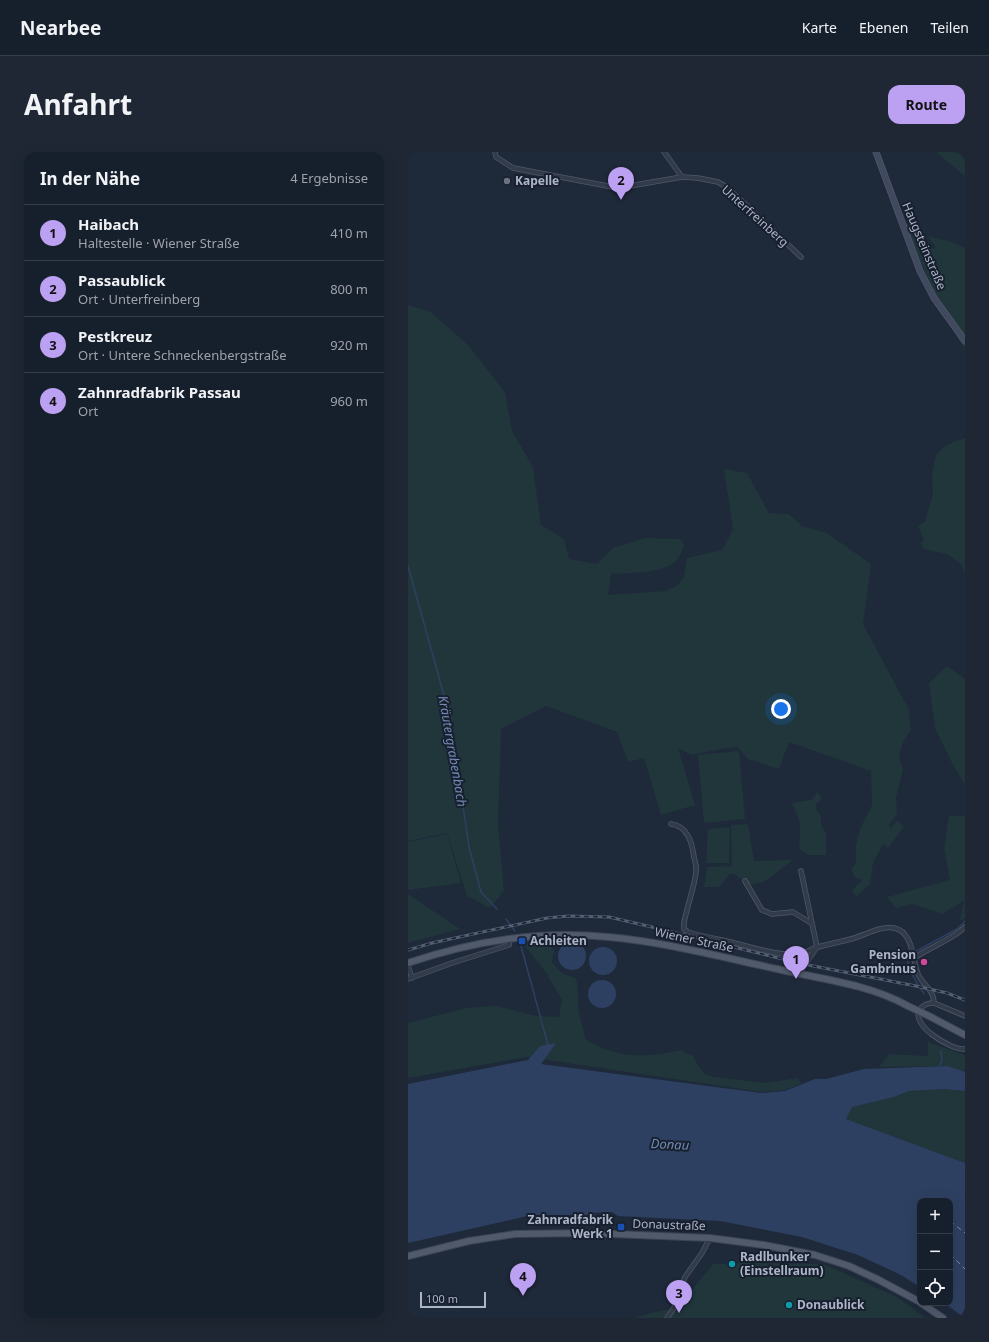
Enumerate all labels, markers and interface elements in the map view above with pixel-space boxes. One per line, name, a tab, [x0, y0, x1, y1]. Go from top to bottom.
text: Nearbee	[20, 15, 101, 41]
text: Karte	[802, 18, 837, 37]
text: Ebenen	[859, 18, 909, 37]
text: Teilen	[931, 18, 969, 37]
text: Anfahrt	[24, 85, 132, 123]
button: Route	[888, 85, 965, 124]
text: In der Nähe	[40, 167, 140, 190]
pin: 2	[608, 167, 634, 200]
text: 4 Ergebnisse	[290, 169, 368, 187]
place label: Kapelle	[515, 172, 559, 189]
marker: Kapelle	[502, 176, 512, 186]
street label: Unterfreinberg	[718, 181, 793, 250]
street label: Haugsteinstraße	[898, 199, 951, 292]
text: Haibach	[78, 214, 139, 234]
text: 1	[49, 224, 57, 242]
text: 410 m	[330, 224, 368, 242]
text: Haltestelle · Wiener Straße	[78, 234, 240, 252]
text: Passaublick	[78, 270, 166, 290]
text: 2	[49, 280, 57, 298]
text: 800 m	[330, 280, 368, 298]
text: Ort · Unterfreinberg	[78, 290, 200, 308]
text: Pestkreuz	[78, 326, 152, 346]
text: 3	[49, 336, 57, 354]
text: 920 m	[330, 336, 368, 354]
text: Ort · Untere Schneckenbergstraße	[78, 346, 287, 364]
text: Zahnradfabrik Passau	[78, 382, 241, 402]
text: 4	[49, 392, 57, 410]
text: 960 m	[330, 392, 368, 410]
text: Ort	[78, 402, 98, 420]
water label: Kräutergrabenbach	[434, 694, 472, 808]
your location	[771, 699, 791, 719]
street label: Wiener Straße	[653, 923, 735, 956]
place label: Achleiten	[530, 932, 587, 949]
marker: Achleiten	[517, 936, 527, 946]
pin: 1	[783, 946, 809, 979]
place label: Pension Gambrinus	[850, 946, 916, 977]
marker: Pension Gambrinus	[919, 957, 929, 967]
water label: Donau	[650, 1134, 690, 1154]
map controls	[917, 1198, 953, 1306]
button: +	[917, 1198, 953, 1234]
place label: Zahnradfabrik Werk 1	[528, 1211, 614, 1242]
street label: Donaustraße	[632, 1215, 706, 1234]
marker: Zahnradfabrik Werk 1	[616, 1222, 626, 1232]
button: −	[917, 1234, 953, 1270]
place label: Radlbunker (Einstellraum)	[740, 1248, 824, 1279]
marker: Radlbunker (Einstellraum)	[727, 1259, 737, 1269]
pin: 4	[510, 1263, 536, 1296]
button: locate	[917, 1270, 953, 1306]
pin: 3	[666, 1280, 692, 1313]
scale bar	[420, 1290, 486, 1309]
text: 100 m	[426, 1291, 458, 1306]
place label: Donaublick	[797, 1296, 865, 1313]
marker: Donaublick	[784, 1300, 794, 1310]

